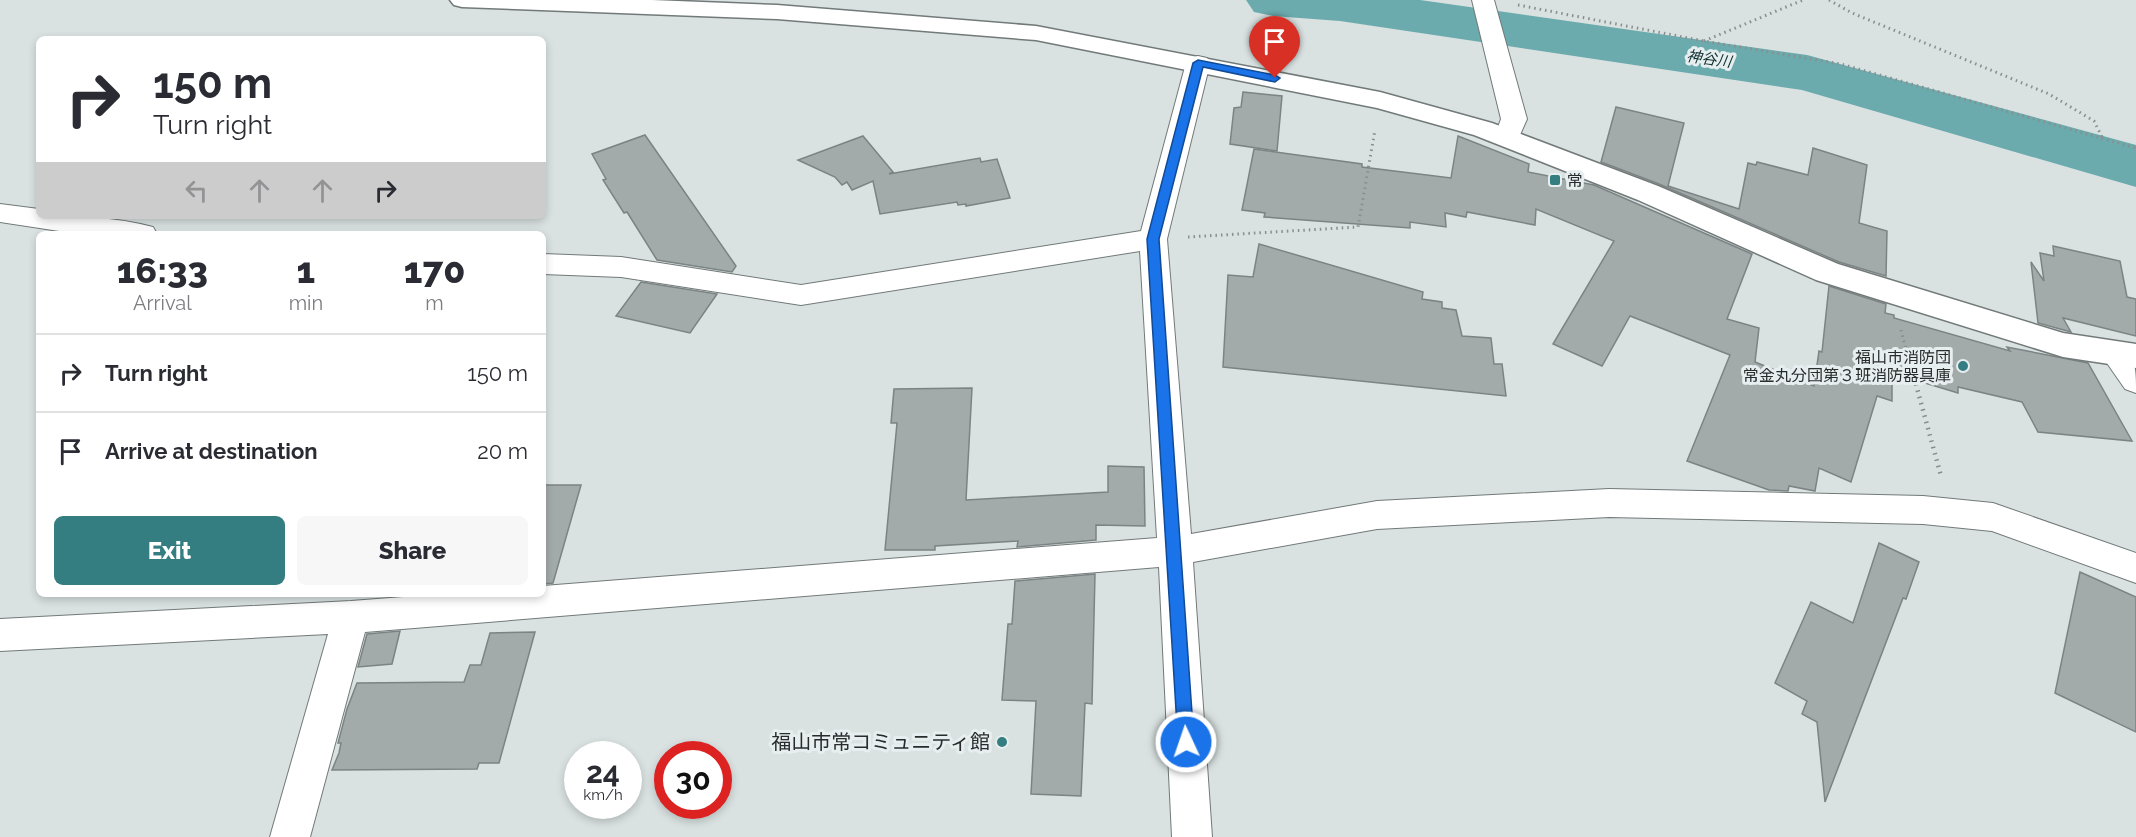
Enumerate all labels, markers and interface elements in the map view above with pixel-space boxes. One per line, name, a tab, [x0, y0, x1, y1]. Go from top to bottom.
pin	[1249, 16, 1300, 78]
icon: arrive	[1258, 25, 1291, 58]
water label: 神谷川	[1685, 47, 1735, 71]
text: 150 m	[153, 59, 272, 108]
icon: right	[54, 60, 132, 138]
text: Turn right	[153, 109, 272, 140]
place label: 常	[1567, 171, 1583, 190]
marker: 常	[1548, 173, 1562, 187]
icon: left	[180, 174, 213, 207]
icon: ahead	[243, 174, 276, 207]
icon: ahead	[306, 174, 339, 207]
icon: right	[369, 174, 402, 207]
text: 16:33	[117, 249, 208, 291]
text: 1	[297, 249, 315, 291]
text: 170	[404, 249, 465, 291]
text: Arrival	[133, 291, 192, 315]
text: min	[289, 291, 323, 315]
text: m	[425, 291, 444, 315]
place label: 福山市消防団 常金丸分団第３班消防器具庫	[1743, 348, 1951, 385]
icon: right	[54, 357, 87, 390]
marker: 福山市消防団 常金丸分団第３班消防器具庫	[1956, 359, 1970, 373]
text: Turn right	[105, 360, 208, 386]
text: 150 m	[467, 360, 528, 386]
icon: arrive	[54, 435, 87, 468]
text: Arrive at destination	[105, 438, 318, 464]
text: 20 m	[477, 438, 528, 464]
button: Exit	[54, 516, 285, 585]
button: Share	[297, 516, 528, 585]
position arrow	[1154, 710, 1218, 774]
place label: 福山市常コミュニティ館	[771, 730, 990, 754]
marker: 福山市常コミュニティ館	[995, 735, 1009, 749]
speed limit sign: 30	[654, 741, 732, 819]
text: 24	[586, 755, 620, 790]
text: km/h	[583, 786, 623, 804]

